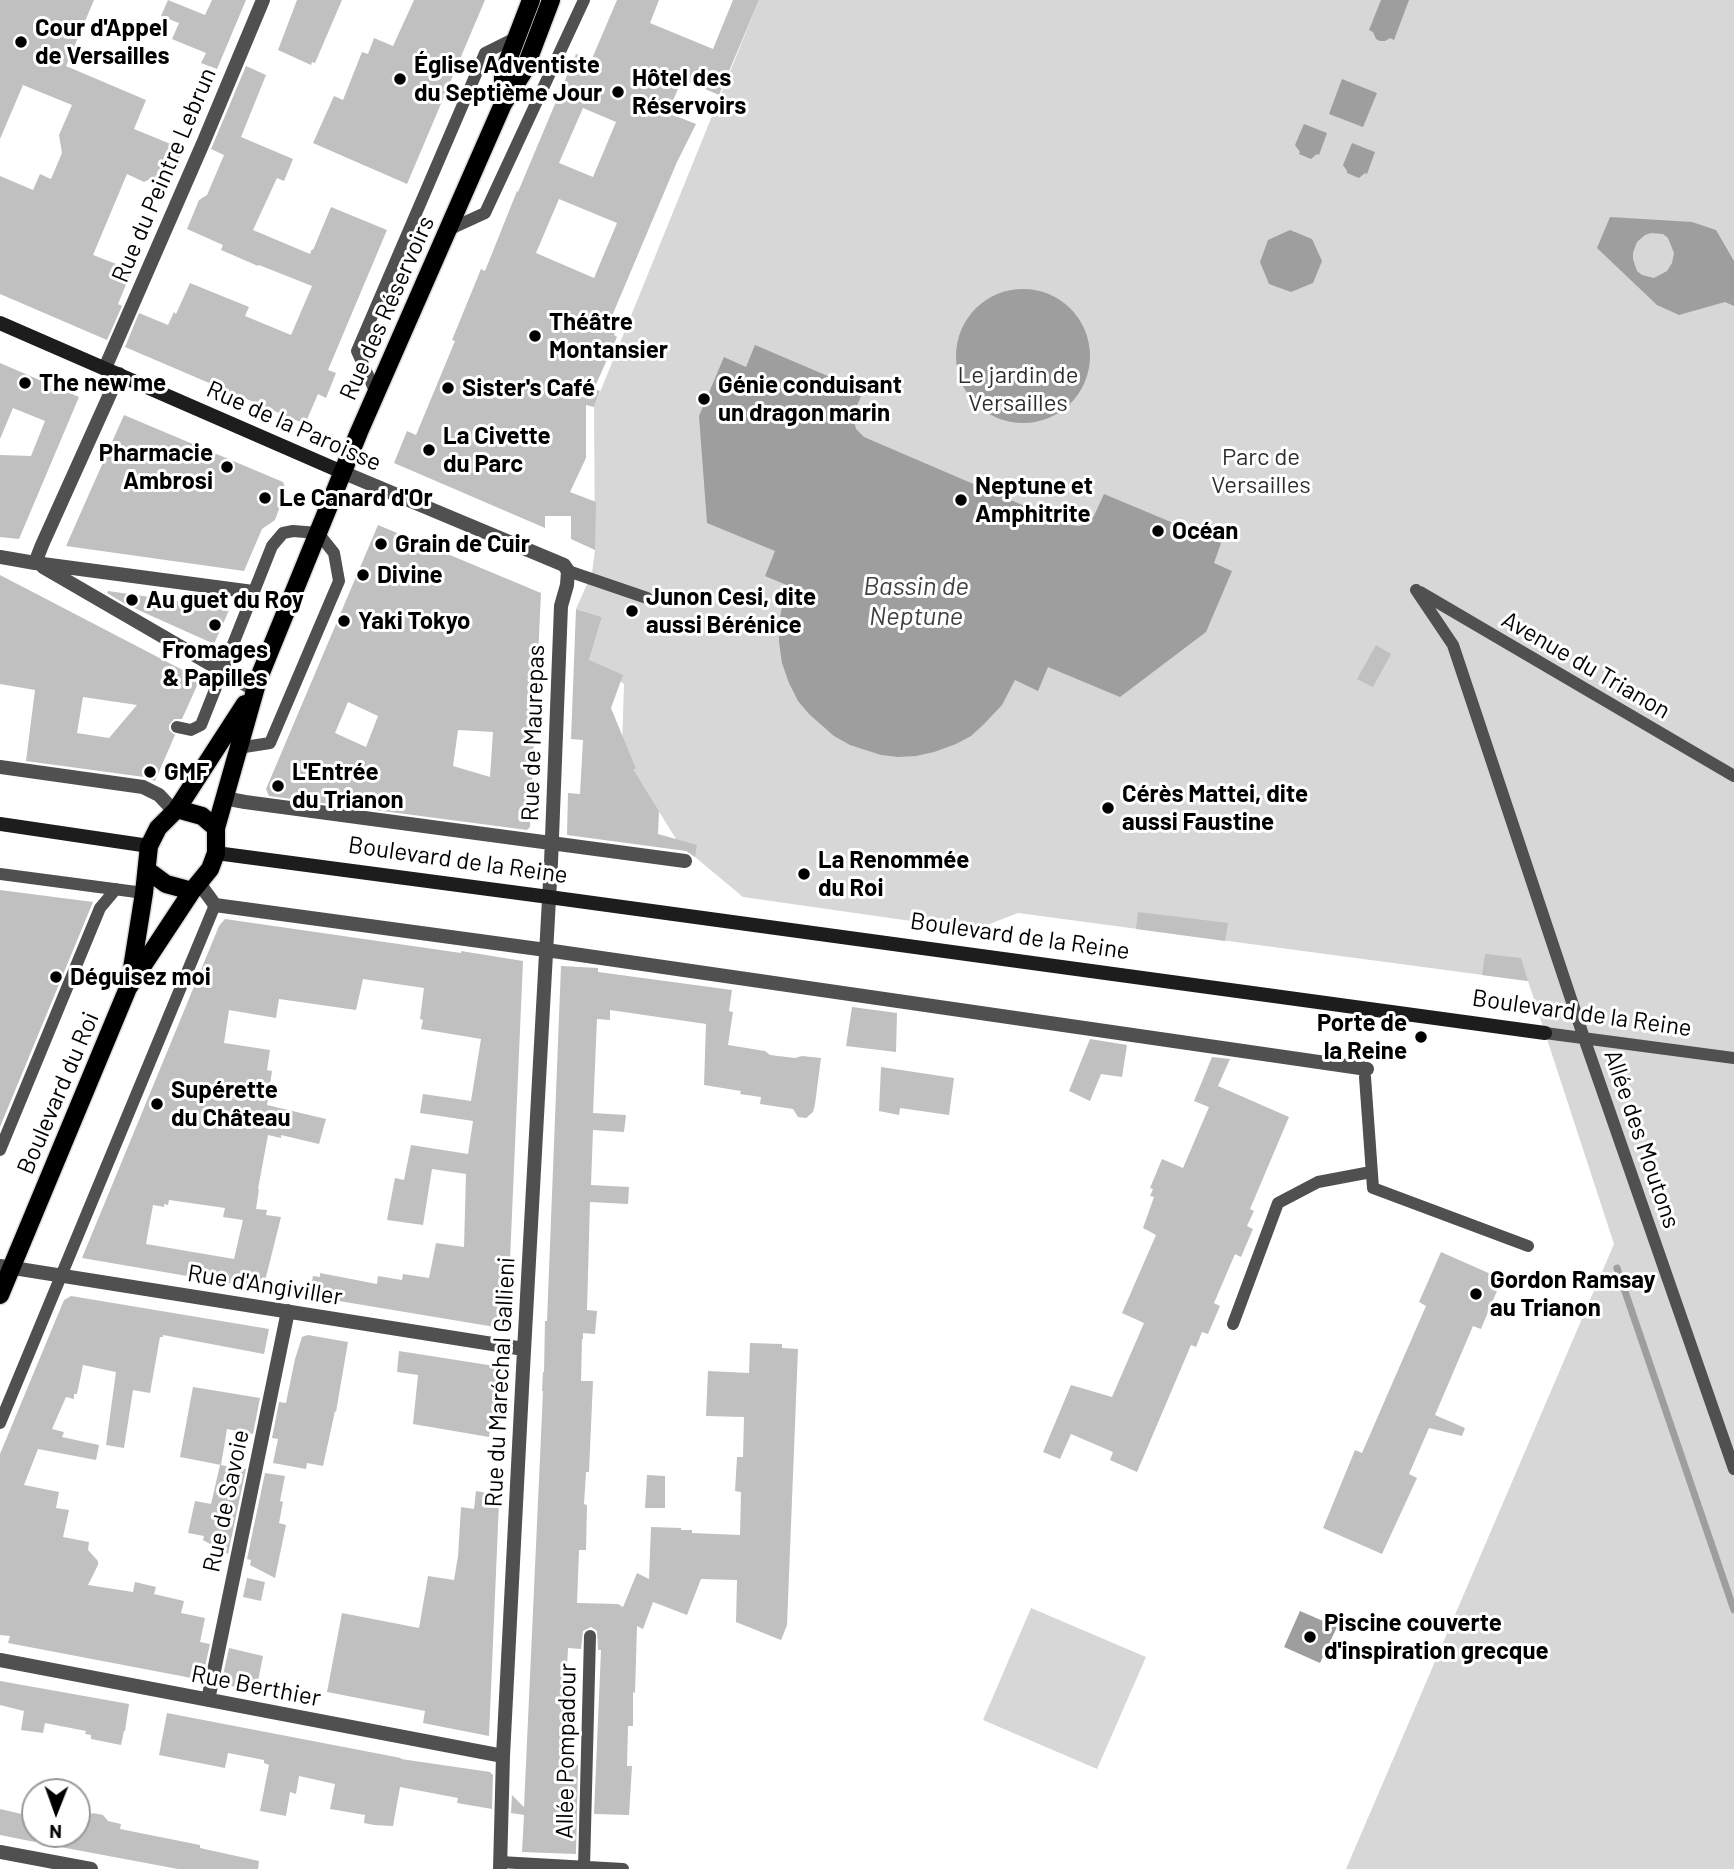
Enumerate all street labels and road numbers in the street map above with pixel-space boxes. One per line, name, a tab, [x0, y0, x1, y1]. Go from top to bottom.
street label: Rue du Peintre Lebrun	[106, 63, 222, 287]
street label: Rue des Réservoirs	[333, 211, 441, 405]
street label: Rue de la Paroisse	[202, 375, 386, 477]
street label: Avenue du Trianon	[1496, 605, 1676, 725]
street label: Rue de Maurepas	[516, 644, 550, 822]
street label: Boulevard de la Reine	[346, 830, 570, 890]
street label: Boulevard de la Reine	[908, 906, 1132, 966]
street label: Boulevard de la Reine	[1470, 983, 1694, 1043]
street label: Boulevard du Roi	[11, 1008, 105, 1178]
street label: Allée des Moutons	[1598, 1046, 1686, 1232]
street label: Rue du Maréchal Gallieni	[479, 1256, 521, 1508]
street label: Rue d'Angiviller	[185, 1259, 345, 1311]
street label: Rue de Savoie	[197, 1427, 255, 1575]
street label: Rue Berthier	[189, 1659, 323, 1713]
street label: Allée Pompadour	[550, 1663, 582, 1839]

